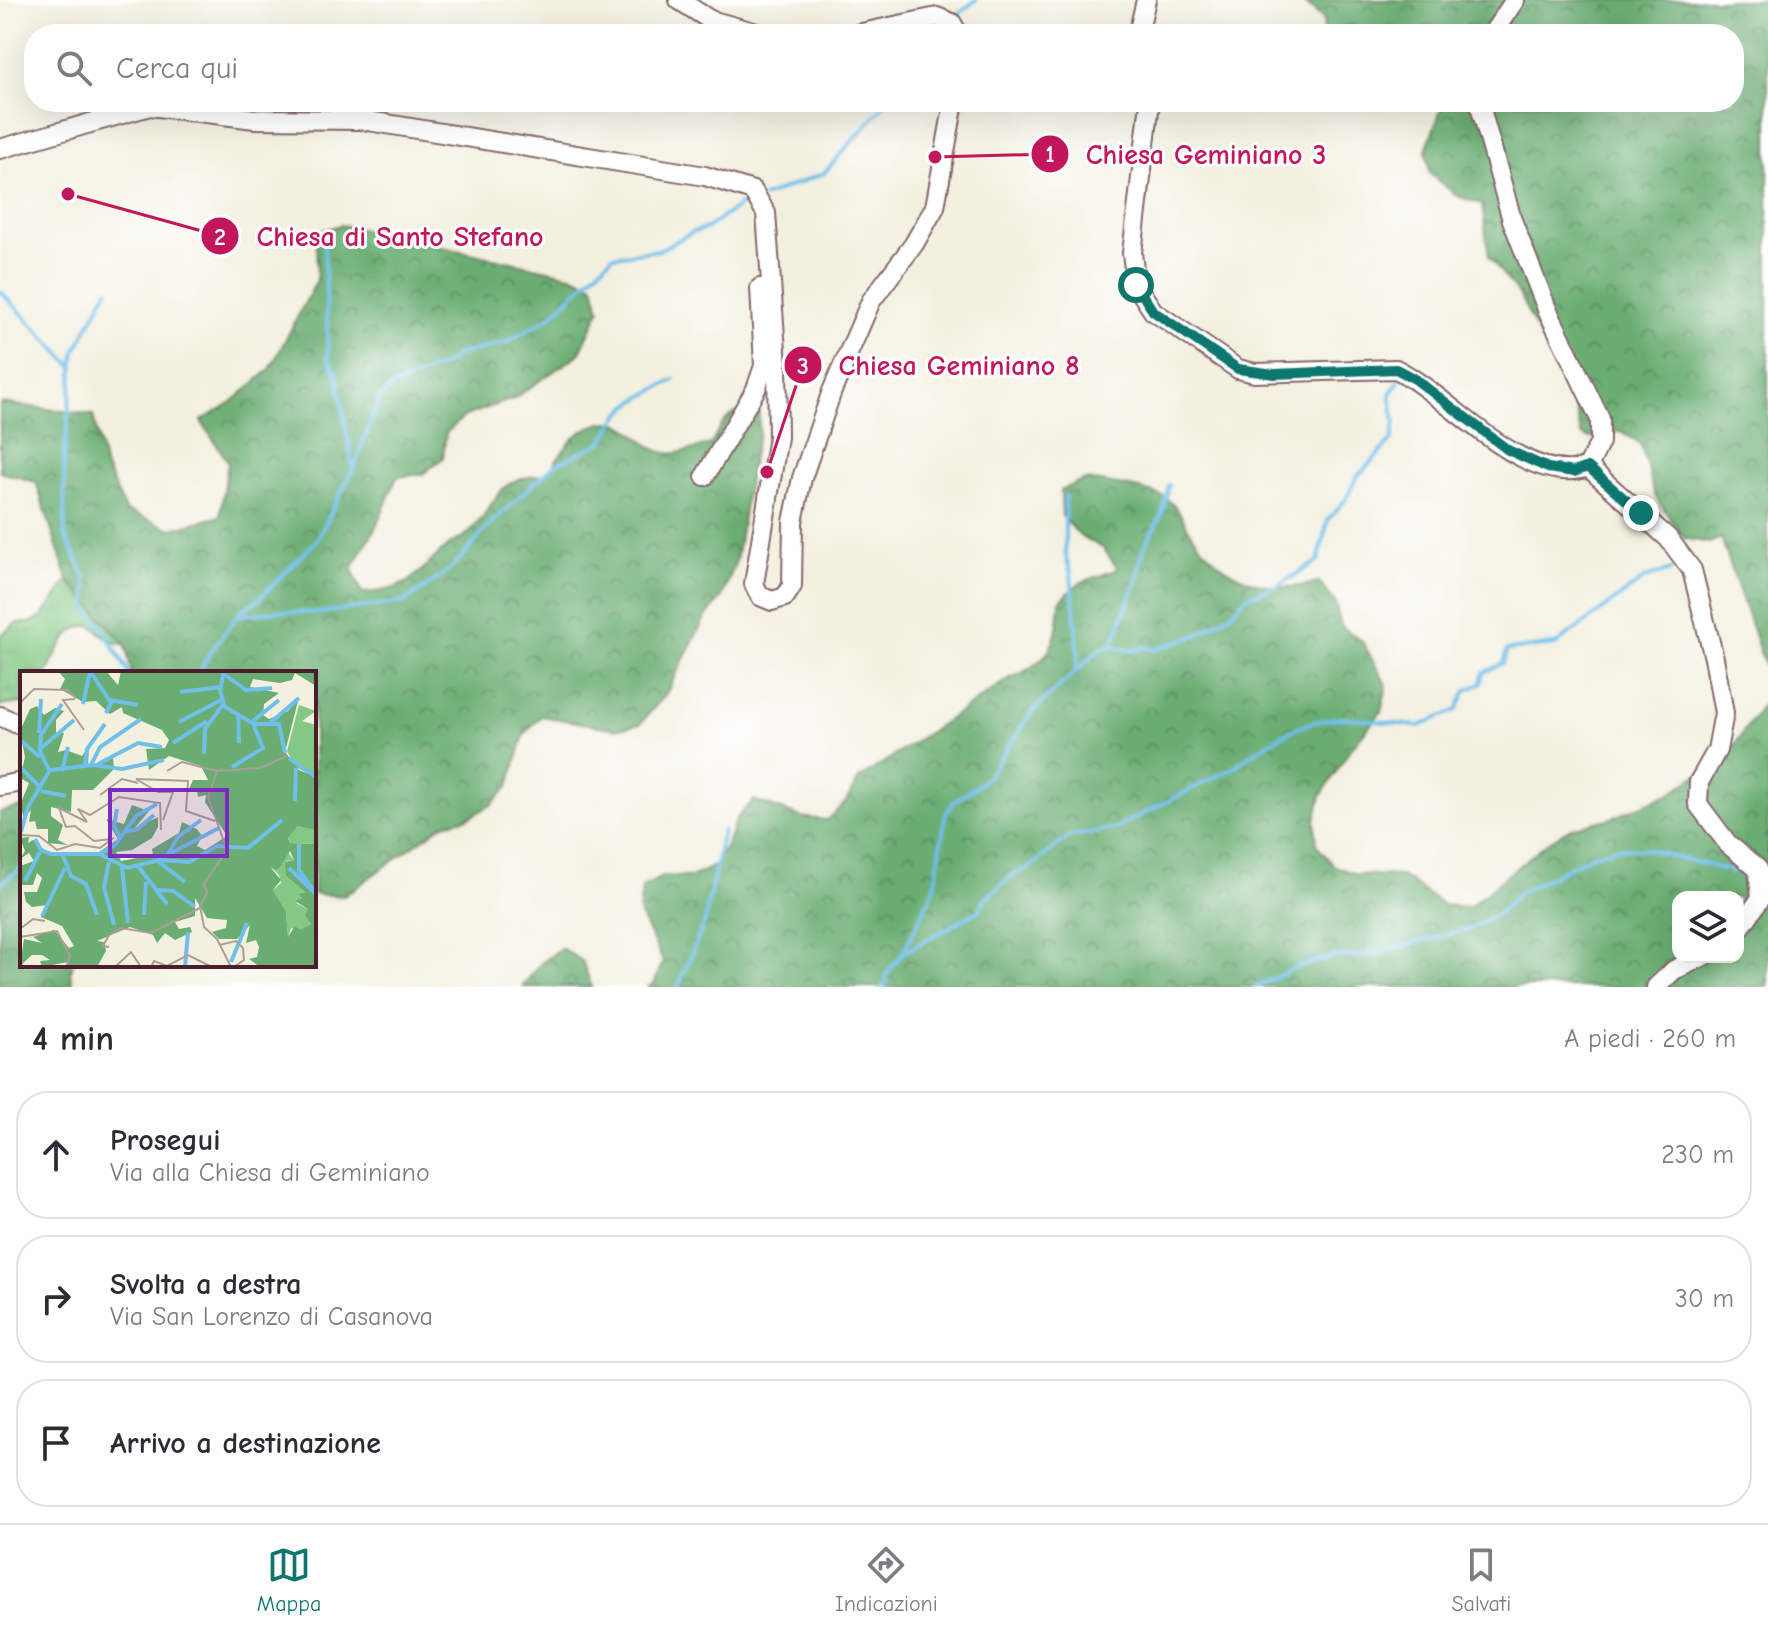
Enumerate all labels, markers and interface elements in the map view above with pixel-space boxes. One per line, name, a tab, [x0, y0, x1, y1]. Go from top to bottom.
search box	[24, 24, 1744, 112]
icon: search	[52, 46, 96, 90]
text: Cerca qui	[116, 51, 238, 86]
callout: Chiesa Geminiano 3	[1030, 128, 1342, 180]
text: Chiesa Geminiano 3	[1086, 139, 1326, 171]
text: 1	[1045, 140, 1055, 168]
callout: Chiesa di Santo Stefano	[200, 210, 559, 262]
text: Chiesa di Santo Stefano	[256, 221, 544, 253]
text: 2	[214, 223, 226, 251]
route start	[1118, 267, 1154, 303]
callout: Chiesa Geminiano 8	[783, 339, 1096, 391]
text: Chiesa Geminiano 8	[838, 350, 1080, 382]
text: 3	[797, 352, 809, 380]
route end	[1623, 495, 1659, 531]
inset map	[20, 671, 316, 967]
map controls	[1672, 891, 1744, 963]
button: layers	[1672, 891, 1744, 963]
text: 4 min	[32, 1019, 114, 1059]
text: A piedi · 260 m	[1564, 1024, 1736, 1054]
text: Prosegui	[110, 1123, 221, 1158]
icon: ahead	[34, 1133, 78, 1177]
text: 230 m	[1661, 1140, 1734, 1170]
text: Via alla Chiesa di Geminiano	[110, 1158, 430, 1188]
text: Svolta a destra	[110, 1267, 302, 1302]
icon: right	[34, 1277, 78, 1321]
text: 30 m	[1675, 1284, 1734, 1314]
text: Via San Lorenzo di Casanova	[110, 1302, 433, 1332]
icon: arrive	[34, 1421, 78, 1465]
text: Arrivo a destinazione	[110, 1426, 381, 1461]
tab: Mappa	[257, 1543, 321, 1617]
tab: Indicazioni	[835, 1543, 938, 1617]
tab: Salvati	[1451, 1543, 1511, 1617]

